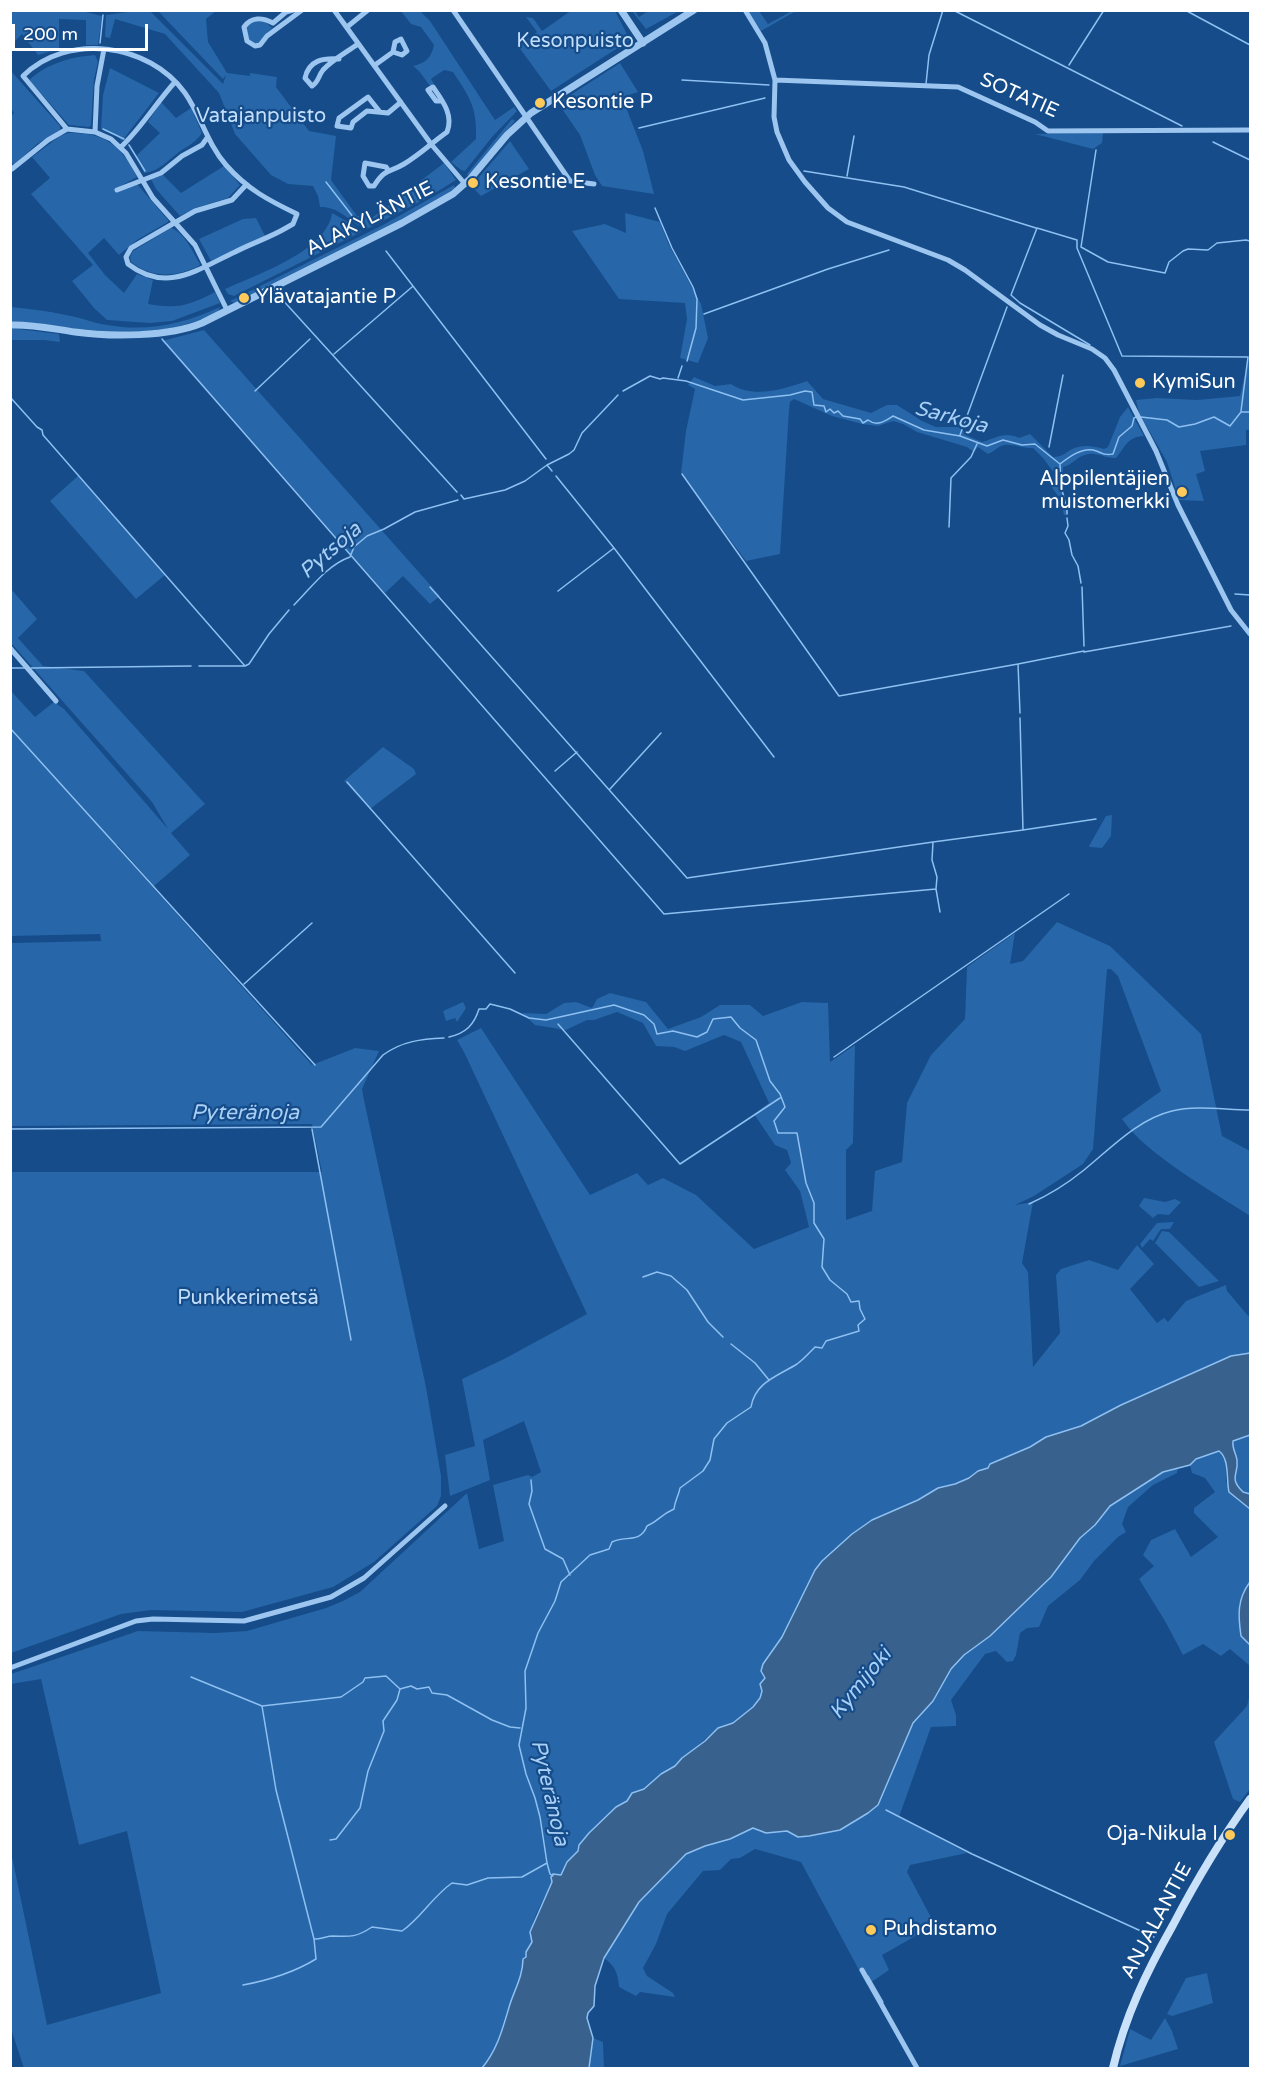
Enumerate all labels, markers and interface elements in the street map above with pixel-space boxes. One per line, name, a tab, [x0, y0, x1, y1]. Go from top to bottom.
scale bar	[15, 12, 152, 50]
text: 200 m	[23, 23, 78, 45]
park label: Kesonpuisto	[516, 30, 634, 54]
street label: SOTATIE	[976, 68, 1062, 124]
place label: Kesontie P	[552, 91, 653, 115]
marker: Kesontie P	[533, 96, 547, 110]
park label: Vatajanpuisto	[196, 105, 326, 129]
place label: Kesontie E	[485, 171, 585, 195]
marker: Kesontie E	[466, 176, 480, 190]
street label: ALAKYLÄNTIE	[302, 177, 438, 261]
place label: Ylävatajantie P	[256, 286, 396, 310]
marker: Ylävatajantie P	[237, 291, 251, 305]
place label: KymiSun	[1152, 371, 1236, 395]
marker: KymiSun	[1133, 376, 1147, 390]
water label: Sarkoja	[912, 396, 990, 440]
place label: Alppilentäjien muistomerkki	[1039, 468, 1170, 515]
marker: Alppilentäjien muistomerkki	[1175, 485, 1189, 499]
water label: Pytsoja	[295, 517, 367, 585]
water label: Pyteränoja	[191, 1100, 299, 1126]
park label: Punkkerimetsä	[177, 1287, 319, 1311]
water label: Kymijoki	[825, 1643, 897, 1725]
water label: Pyteränoja	[525, 1737, 573, 1849]
place label: Oja-Nikula I	[1106, 1823, 1218, 1847]
marker: Oja-Nikula I	[1223, 1828, 1237, 1842]
street label: ANJALANTIE	[1116, 1859, 1198, 1983]
place label: Puhdistamo	[883, 1918, 997, 1942]
marker: Puhdistamo	[864, 1923, 878, 1937]

